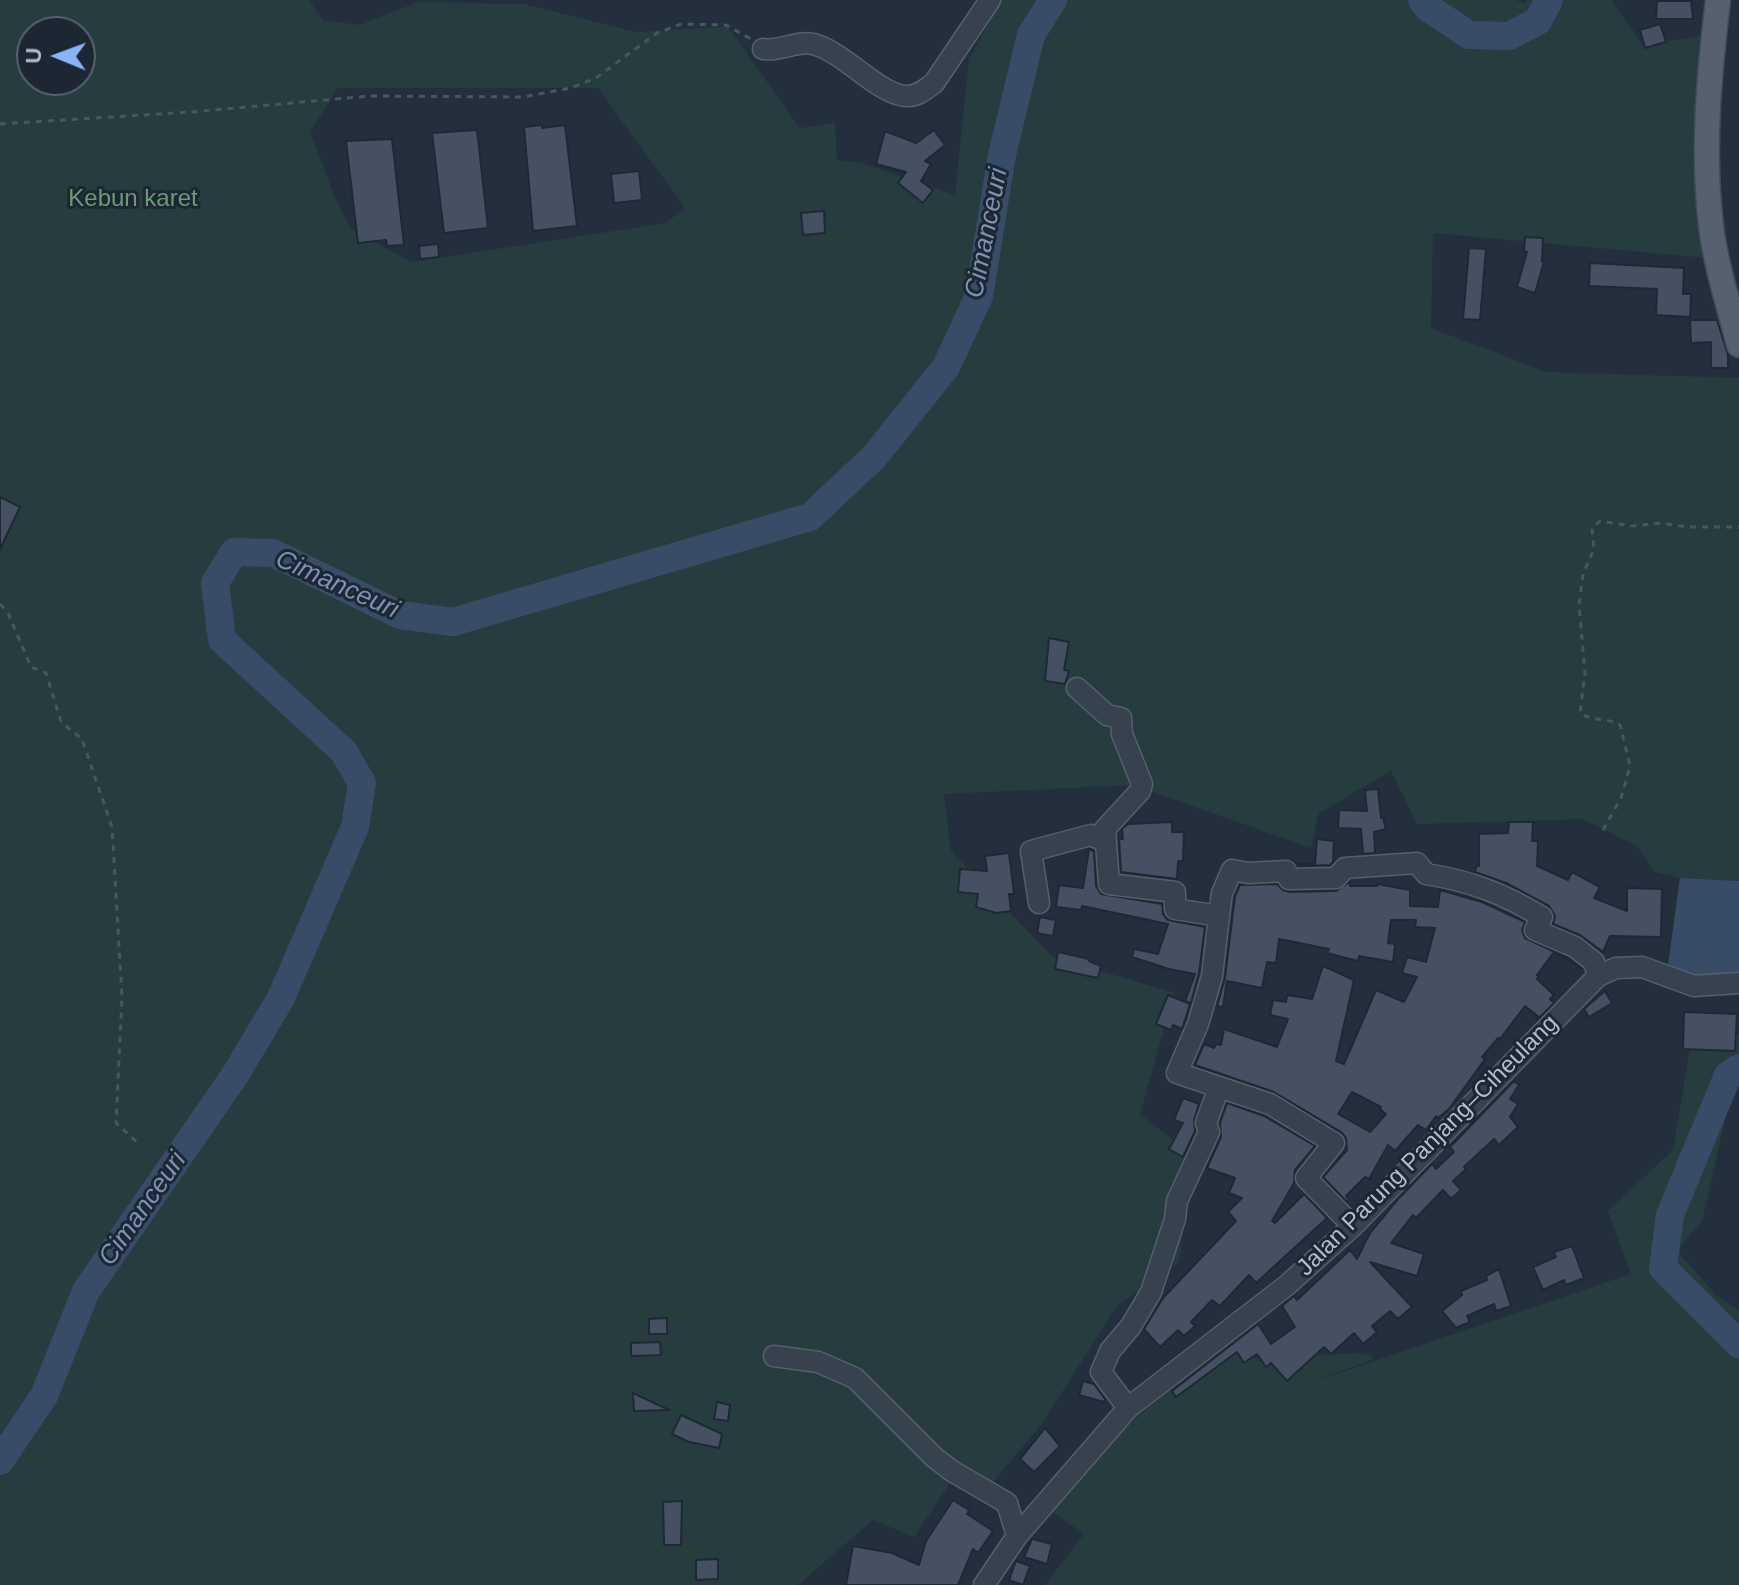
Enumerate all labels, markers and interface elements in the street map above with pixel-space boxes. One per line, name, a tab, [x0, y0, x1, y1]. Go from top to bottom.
north arrow	[16, 16, 96, 96]
text: U	[21, 47, 46, 64]
water label: Cimanceuri	[959, 165, 1015, 301]
park label: Kebun karet	[68, 185, 198, 213]
water label: Cimanceuri	[271, 544, 403, 626]
street label: Jalan Parung Panjang–Ciheulang	[1291, 1009, 1565, 1283]
water label: Cimanceuri	[93, 1146, 193, 1272]

